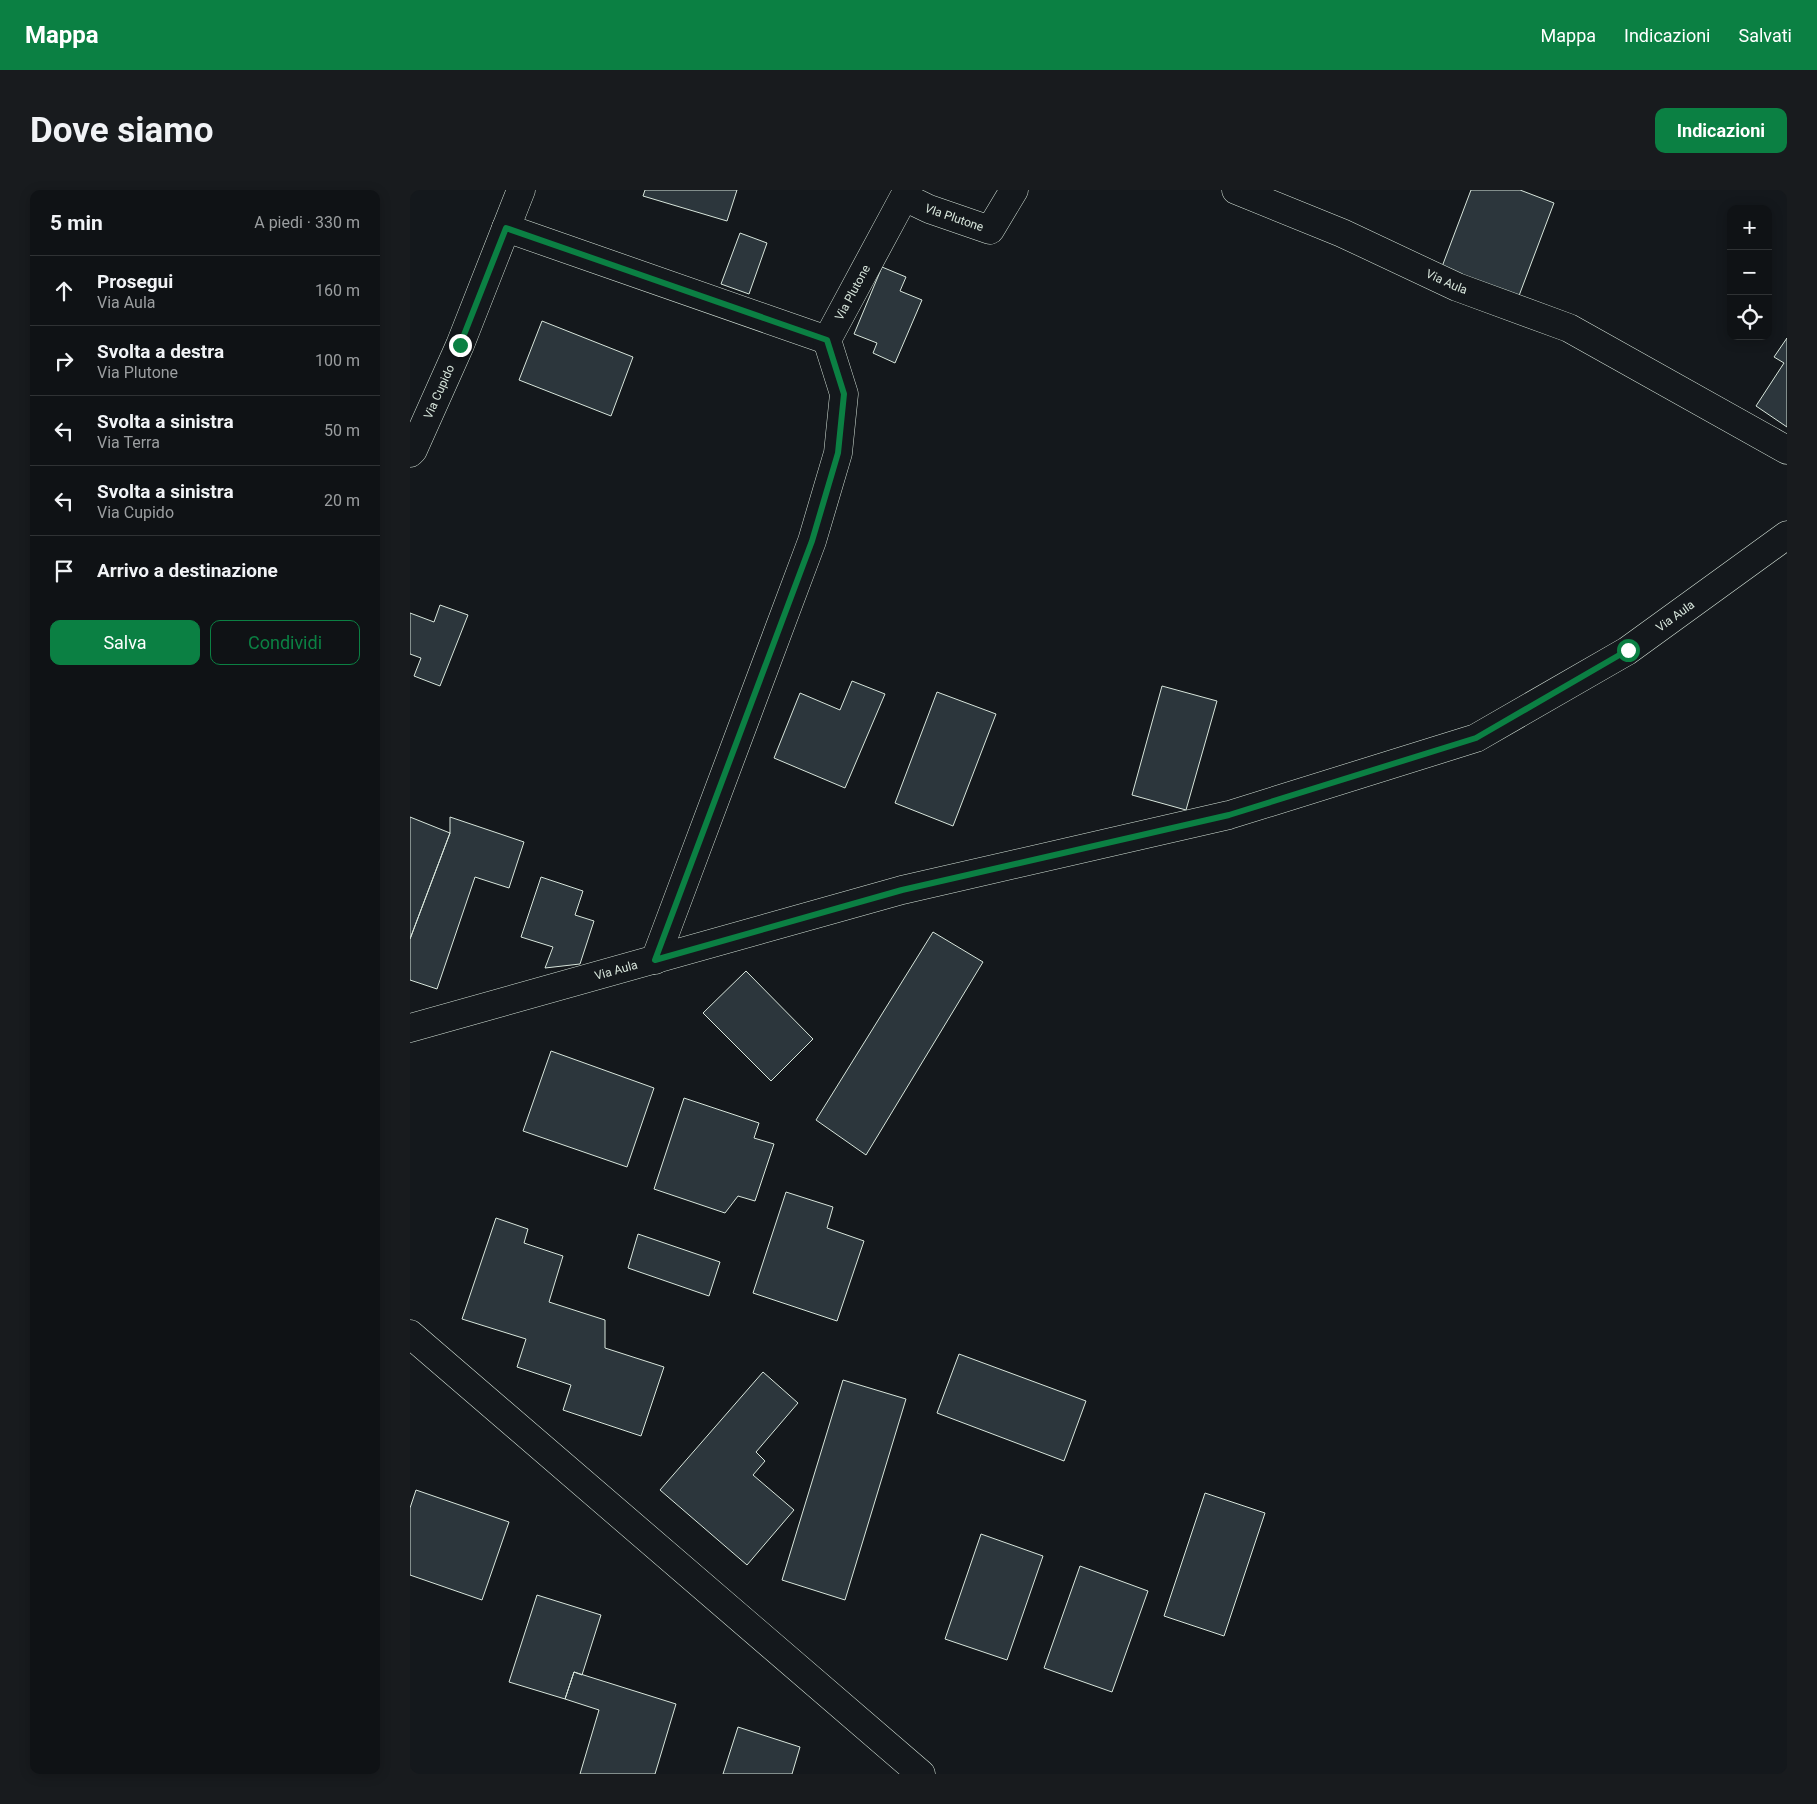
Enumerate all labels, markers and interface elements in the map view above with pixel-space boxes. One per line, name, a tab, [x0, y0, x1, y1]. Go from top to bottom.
text: Mappa	[25, 21, 99, 49]
text: Mappa	[1541, 25, 1596, 46]
text: Indicazioni	[1624, 25, 1711, 46]
text: Salvati	[1739, 25, 1792, 46]
button: Indicazioni	[1655, 108, 1787, 153]
text: Dove siamo	[30, 110, 213, 151]
street label: VIa Plutone	[922, 201, 985, 234]
map controls	[1727, 205, 1772, 340]
button: +	[1727, 205, 1772, 250]
text: 5 min	[50, 211, 103, 235]
text: A piedi · 330 m	[254, 213, 360, 232]
button: −	[1727, 250, 1772, 295]
street label: Via Plutone	[832, 262, 873, 323]
street label: Via Aula	[1424, 266, 1469, 297]
text: Prosegui	[97, 270, 173, 293]
icon: ahead	[50, 277, 78, 305]
text: 160 m	[315, 281, 360, 300]
text: Via Aula	[97, 293, 156, 312]
button: locate	[1727, 295, 1772, 340]
route end	[449, 334, 472, 357]
text: Svolta a destra	[97, 340, 224, 363]
icon: right	[50, 347, 78, 375]
text: 100 m	[315, 351, 360, 370]
street label: Via Cupido	[421, 362, 457, 421]
text: Via Plutone	[97, 363, 178, 382]
text: Svolta a sinistra	[97, 410, 234, 433]
icon: left	[50, 417, 78, 445]
text: 50 m	[324, 421, 360, 440]
text: Via Terra	[97, 433, 160, 452]
text: Svolta a sinistra	[97, 480, 234, 503]
icon: left	[50, 487, 78, 515]
text: 20 m	[324, 491, 360, 510]
text: Via Cupido	[97, 503, 174, 522]
icon: arrive	[50, 557, 78, 585]
text: Arrivo a destinazione	[97, 559, 278, 582]
street label: Via Aula	[1653, 598, 1697, 635]
button: Salva	[50, 620, 200, 665]
button: Condividi	[210, 620, 360, 665]
route start	[1617, 639, 1640, 662]
street label: Via Aula	[593, 958, 639, 983]

